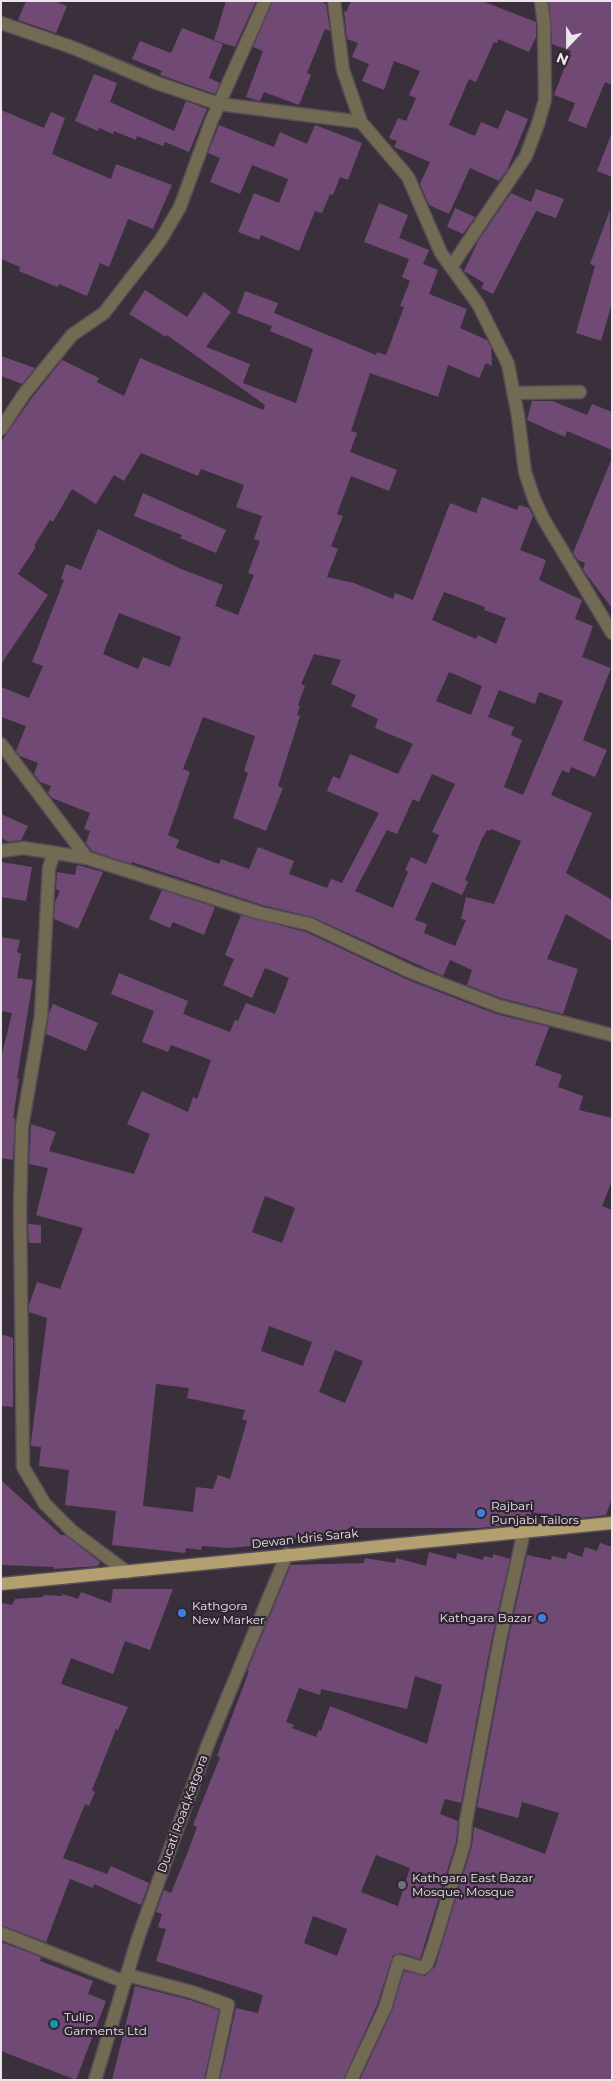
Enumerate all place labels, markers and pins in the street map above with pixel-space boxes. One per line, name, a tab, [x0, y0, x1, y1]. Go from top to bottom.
place label: Rajbari Punjabi Tailors	[491, 1499, 579, 1527]
marker: Rajbari Punjabi Tailors	[475, 1507, 487, 1519]
place label: Kathgora New Marker	[192, 1599, 265, 1627]
marker: Kathgora New Marker	[176, 1607, 188, 1619]
place label: Kathgara Bazar	[440, 1611, 532, 1625]
marker: Kathgara Bazar	[536, 1612, 548, 1624]
place label: Kathgara East Bazar Mosque, Mosque	[412, 1871, 533, 1899]
marker: Kathgara East Bazar Mosque, Mosque	[396, 1879, 408, 1891]
place label: Tulip Garments Ltd	[64, 2010, 147, 2038]
marker: Tulip Garments Ltd	[48, 2018, 60, 2030]

